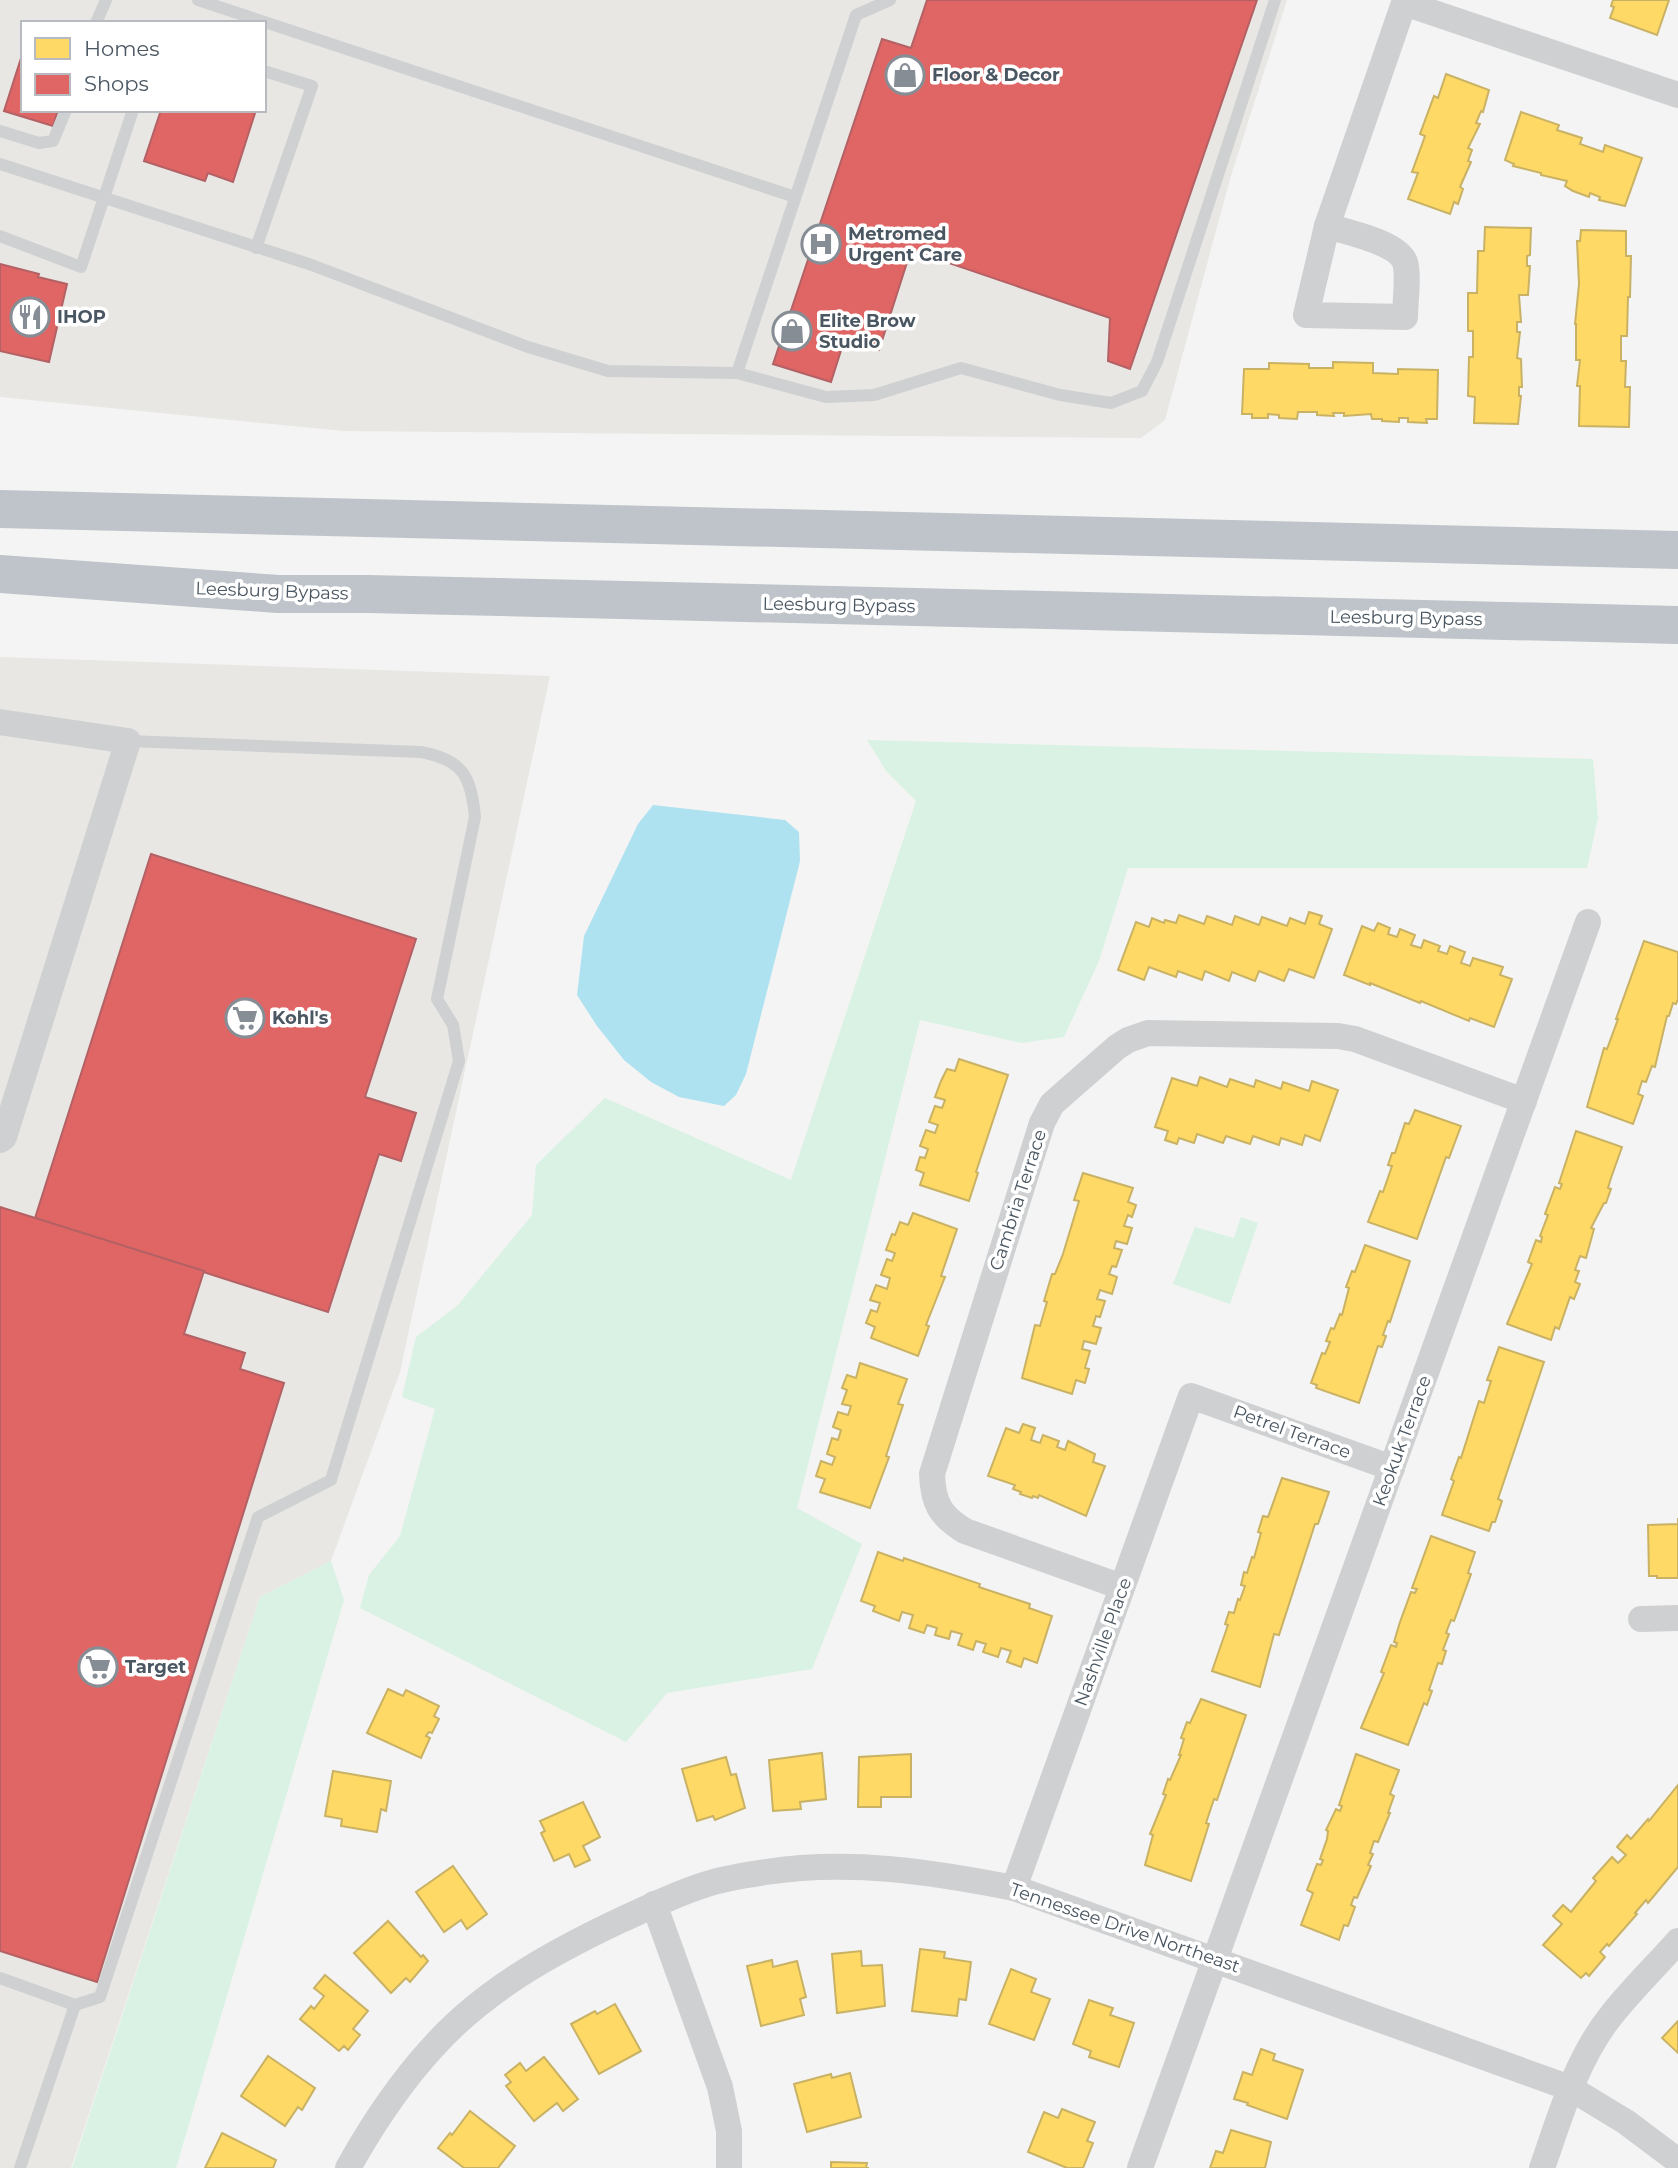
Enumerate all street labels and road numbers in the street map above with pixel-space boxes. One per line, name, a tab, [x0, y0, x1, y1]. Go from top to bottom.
street label: Leesburg Bypass	[195, 577, 349, 605]
street label: Leesburg Bypass	[762, 593, 916, 617]
street label: Leesburg Bypass	[1329, 606, 1483, 630]
street label: Cambria Terrace	[985, 1127, 1051, 1273]
street label: Keokuk Terrace	[1368, 1372, 1436, 1510]
street label: Petrel Terrace	[1230, 1401, 1354, 1464]
street label: Nashville Place	[1070, 1575, 1136, 1709]
street label: Tennessee Drive Northeast	[1007, 1878, 1243, 1978]

